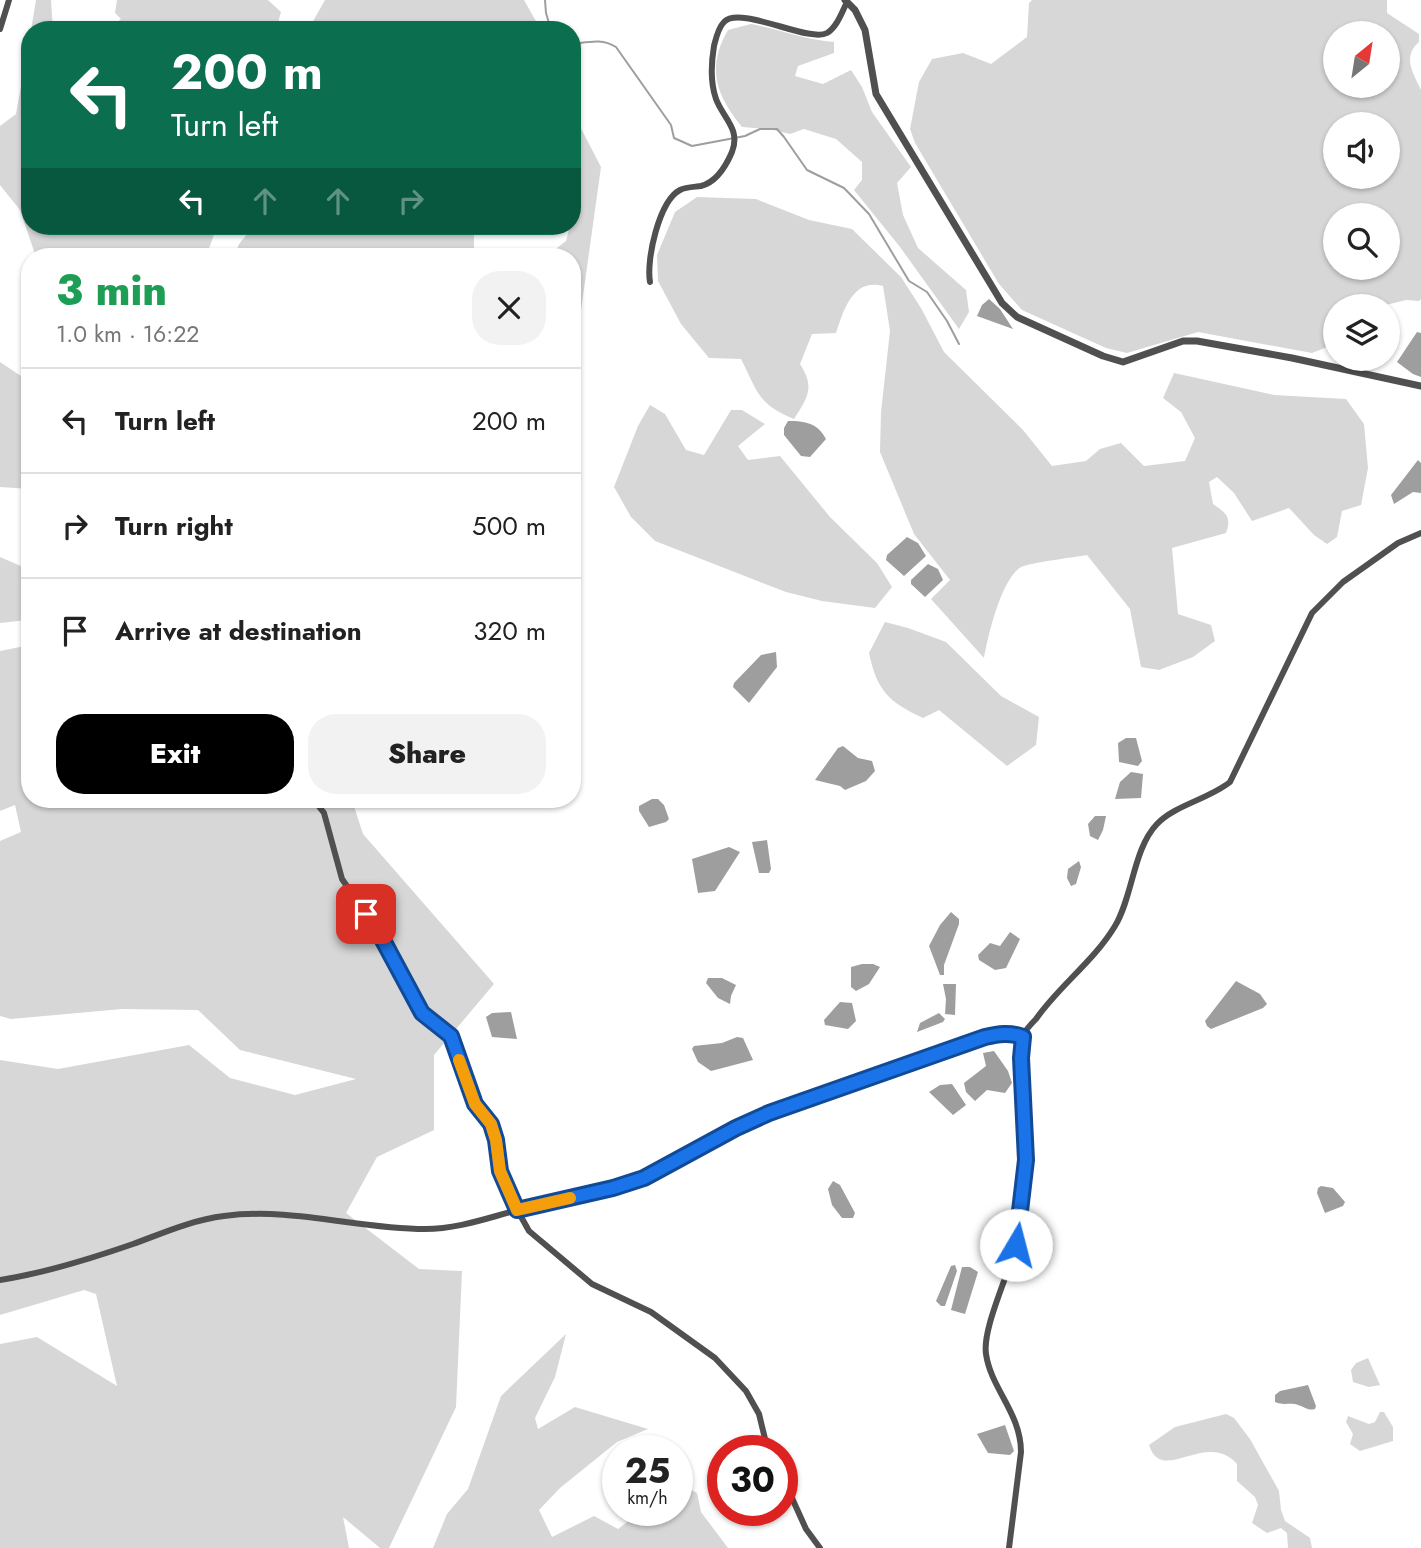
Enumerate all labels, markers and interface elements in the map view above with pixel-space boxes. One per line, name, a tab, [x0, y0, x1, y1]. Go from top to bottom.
north arrow	[1323, 21, 1400, 98]
map controls	[1323, 21, 1400, 371]
text: 200 m	[171, 37, 323, 107]
icon: left	[56, 49, 147, 140]
text: Turn left	[171, 102, 278, 148]
button: sound	[1323, 112, 1400, 189]
icon: left	[173, 182, 211, 220]
icon: ahead	[246, 182, 284, 220]
icon: ahead	[319, 182, 357, 220]
icon: right	[392, 182, 430, 220]
button: search	[1323, 203, 1400, 280]
text: 3 min	[56, 260, 167, 321]
button: close	[472, 271, 546, 345]
button: layers	[1323, 294, 1400, 371]
text: 1.0 km · 16:22	[56, 317, 199, 351]
icon: left	[56, 402, 94, 440]
text: Turn left	[115, 402, 215, 440]
text: 200 m	[472, 402, 546, 440]
icon: right	[56, 507, 94, 545]
text: Turn right	[115, 507, 233, 545]
text: 500 m	[472, 507, 546, 545]
icon: arrive	[56, 612, 94, 650]
text: Arrive at destination	[115, 612, 362, 650]
text: 320 m	[473, 612, 546, 650]
button: Exit	[56, 714, 294, 794]
button: Share	[308, 714, 546, 794]
pin	[336, 884, 396, 944]
icon: arrive	[347, 895, 385, 933]
position arrow	[979, 1208, 1053, 1282]
speed limit sign: 30	[707, 1435, 798, 1526]
text: 25	[625, 1446, 670, 1496]
text: km/h	[627, 1485, 668, 1511]

